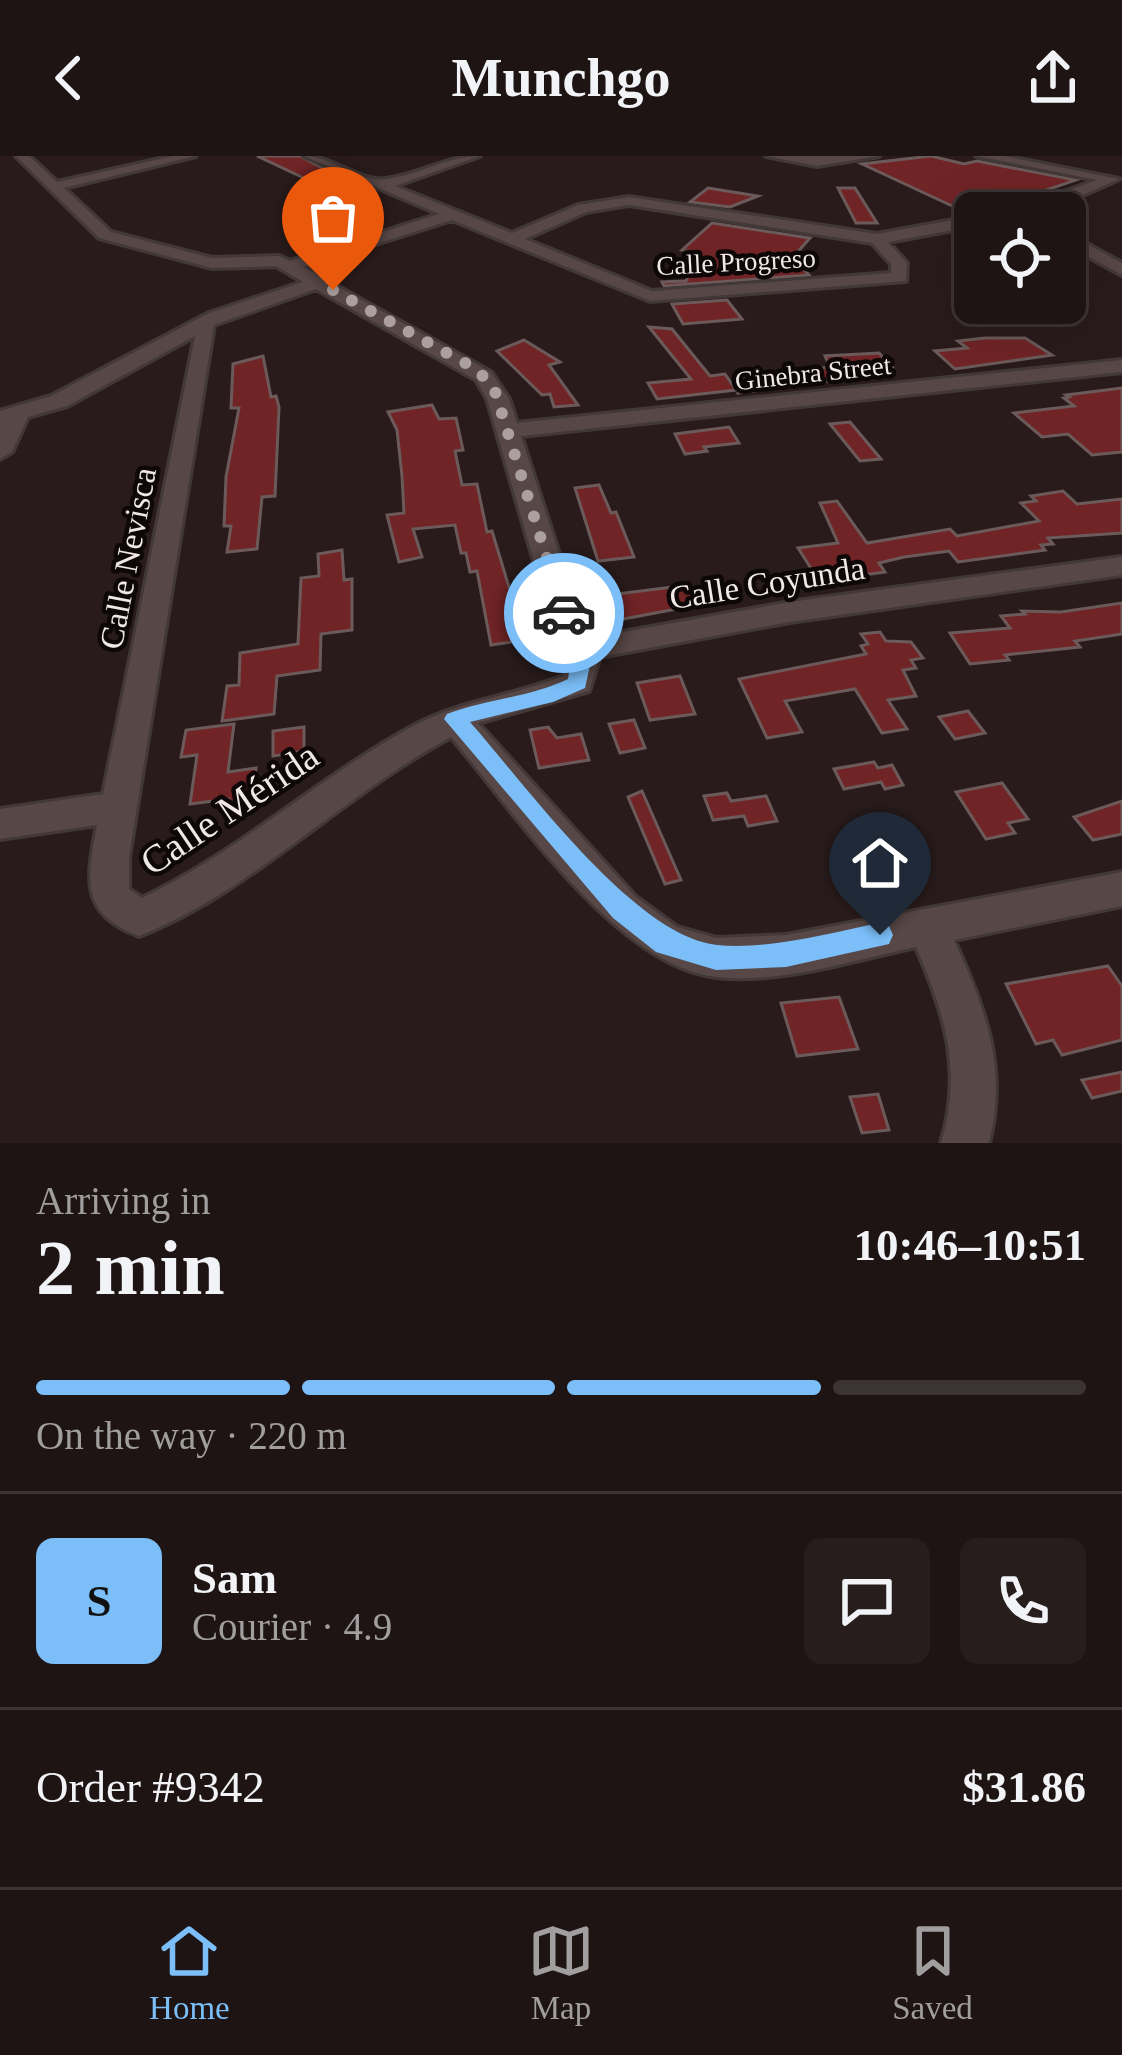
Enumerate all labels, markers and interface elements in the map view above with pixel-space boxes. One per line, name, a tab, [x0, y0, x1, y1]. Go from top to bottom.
icon: back	[36, 45, 102, 111]
icon: share	[1020, 45, 1086, 111]
text: Munchgo	[451, 48, 671, 108]
pin	[282, 167, 384, 290]
icon: bag	[300, 185, 366, 251]
map controls	[954, 192, 1086, 324]
button: locate	[954, 192, 1086, 324]
street label: Calle Progreso	[655, 243, 817, 281]
street label: Ginebra Street	[734, 350, 893, 396]
street label: Calle Nevisca	[93, 464, 163, 652]
street label: Calle Coyunda	[667, 550, 868, 616]
courier	[504, 553, 624, 673]
icon: car	[531, 580, 597, 646]
street label: Calle Mérida	[132, 733, 326, 883]
pin	[829, 812, 931, 935]
icon: home	[847, 830, 913, 896]
text: Arriving in	[36, 1179, 210, 1222]
text: 10:46–10:51	[854, 1220, 1086, 1270]
text: 2 min	[36, 1224, 225, 1311]
text: On the way · 220 m	[36, 1414, 347, 1457]
button: chat	[804, 1538, 930, 1664]
button: phone	[960, 1538, 1086, 1664]
text: Sam	[192, 1553, 277, 1603]
text: S	[86, 1576, 112, 1626]
text: Courier · 4.9	[192, 1605, 392, 1648]
text: Order #9342	[36, 1762, 265, 1812]
text: $31.86	[962, 1762, 1086, 1812]
tab: Home	[149, 1918, 230, 2027]
tab: Map	[528, 1918, 594, 2027]
tab: Saved	[892, 1918, 973, 2027]

